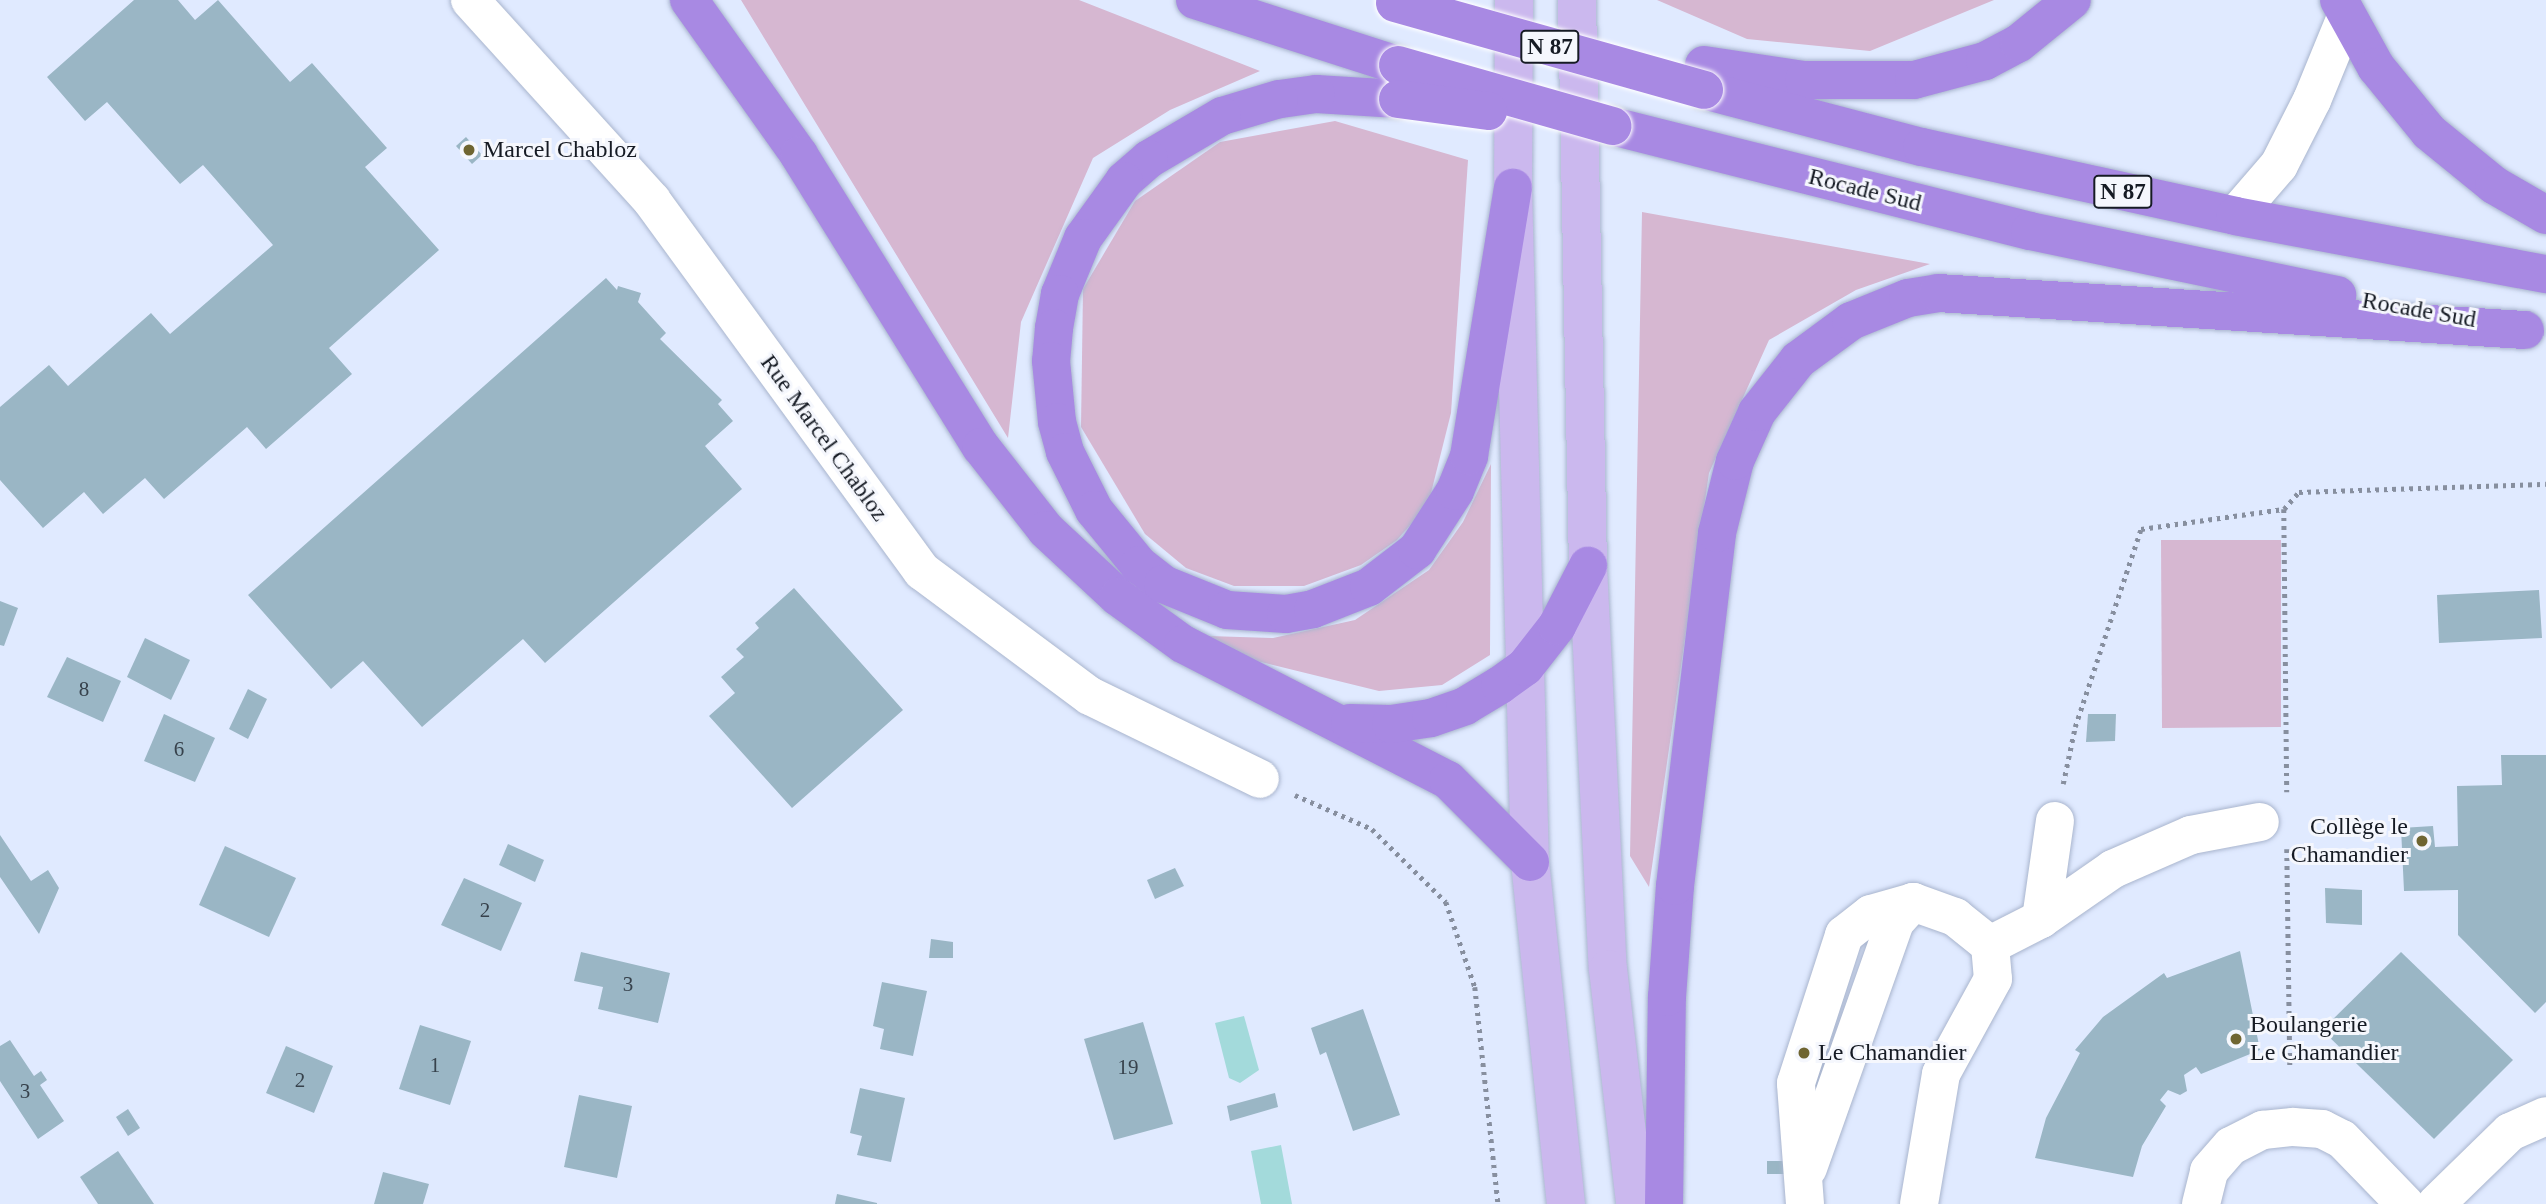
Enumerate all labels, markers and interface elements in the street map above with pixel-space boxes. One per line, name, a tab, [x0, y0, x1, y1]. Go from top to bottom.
road number: N 87	[1520, 28, 1580, 66]
place label: Marcel Chabloz	[483, 136, 637, 164]
marker: Marcel Chabloz	[461, 142, 477, 158]
street label: Rocade Sud	[1806, 162, 1924, 218]
road number: N 87	[2093, 172, 2153, 211]
street label: Rocade Sud	[2360, 286, 2478, 334]
street label: Rue Marcel Chabloz	[754, 349, 894, 527]
house number: 8	[79, 676, 89, 702]
house number: 6	[174, 736, 184, 762]
place label: Collège le Chamandier	[2291, 813, 2408, 869]
marker: Collège le Chamandier	[2414, 833, 2430, 849]
house number: 2	[480, 897, 490, 923]
house number: 3	[623, 971, 633, 997]
place label: Boulangerie Le Chamandier	[2250, 1011, 2399, 1067]
marker: Boulangerie Le Chamandier	[2228, 1031, 2244, 1047]
place label: Le Chamandier	[1818, 1039, 1967, 1067]
marker: Le Chamandier	[1796, 1045, 1812, 1061]
house number: 1	[430, 1052, 440, 1078]
house number: 19	[1118, 1054, 1138, 1080]
house number: 2	[295, 1067, 305, 1093]
house number: 3	[20, 1078, 30, 1104]

